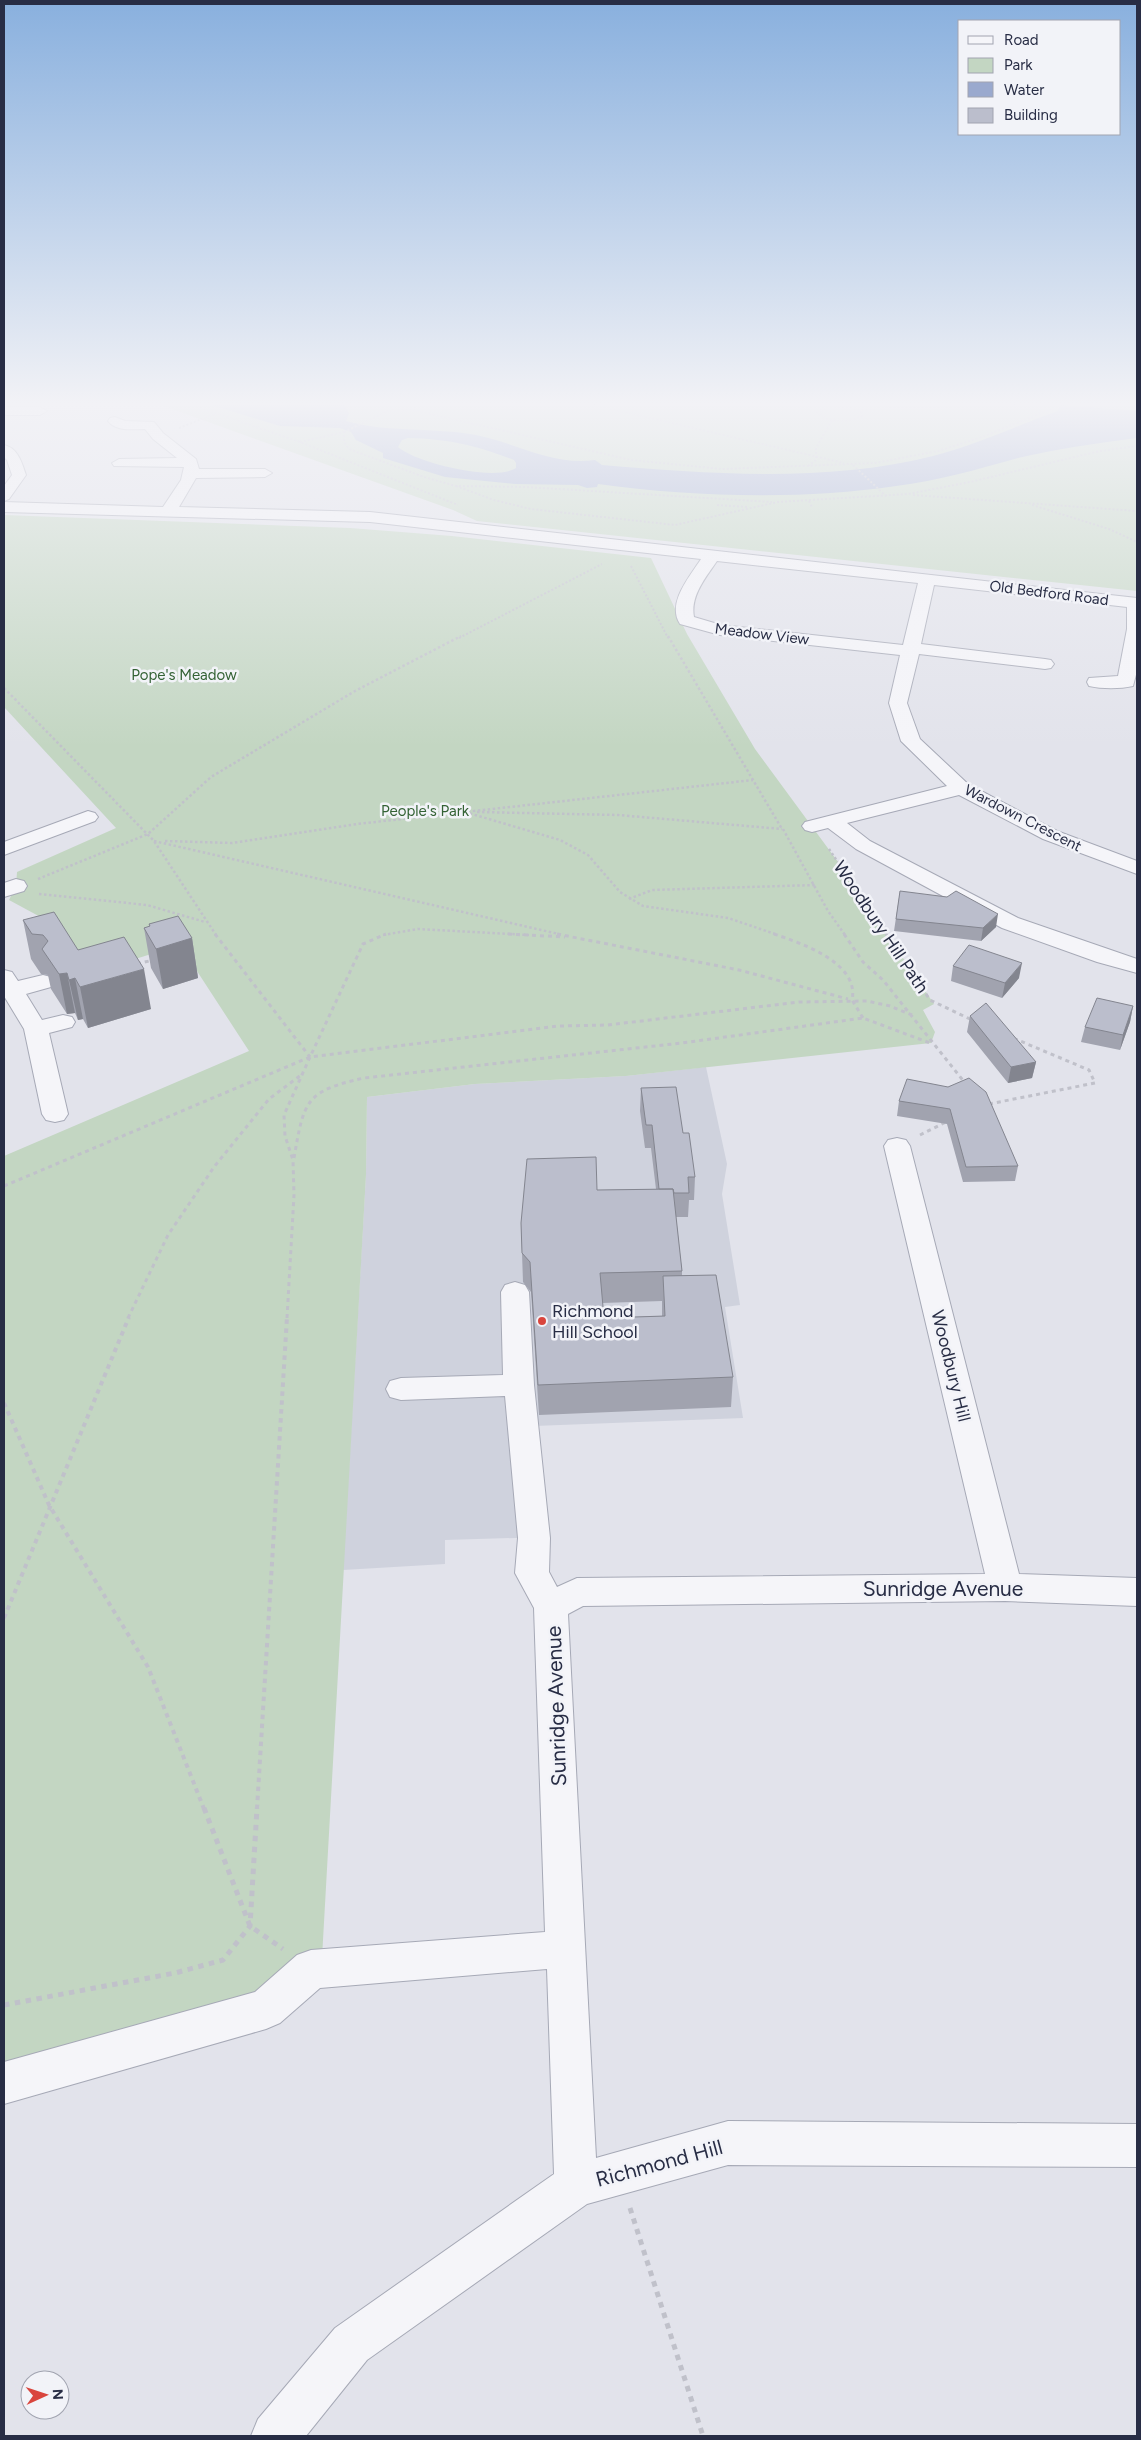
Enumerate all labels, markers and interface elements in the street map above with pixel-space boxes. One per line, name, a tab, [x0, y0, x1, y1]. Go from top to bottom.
legend	[958, 20, 1121, 135]
text: Road	[1004, 31, 1039, 49]
text: Park	[1004, 56, 1033, 74]
text: Water	[1004, 81, 1044, 99]
text: Building	[1004, 106, 1058, 124]
street label: Old Bedford Road	[988, 577, 1110, 609]
street label: Meadow View	[714, 619, 810, 649]
park label: Pope's Meadow	[131, 666, 237, 684]
street label: Wardown Crescent	[961, 781, 1085, 855]
park label: People's Park	[381, 802, 470, 820]
street label: Woodbury Hill Path	[829, 857, 933, 997]
place label: Richmond Hill School	[552, 1300, 638, 1343]
street label: Woodbury Hill	[927, 1308, 975, 1424]
marker: Richmond Hill School	[536, 1315, 548, 1327]
street label: Sunridge Avenue	[863, 1576, 1023, 1601]
street label: Sunridge Avenue	[541, 1625, 571, 1787]
street label: Richmond Hill	[593, 2134, 725, 2192]
north arrow	[20, 2370, 70, 2420]
text: N	[49, 2388, 66, 2400]

